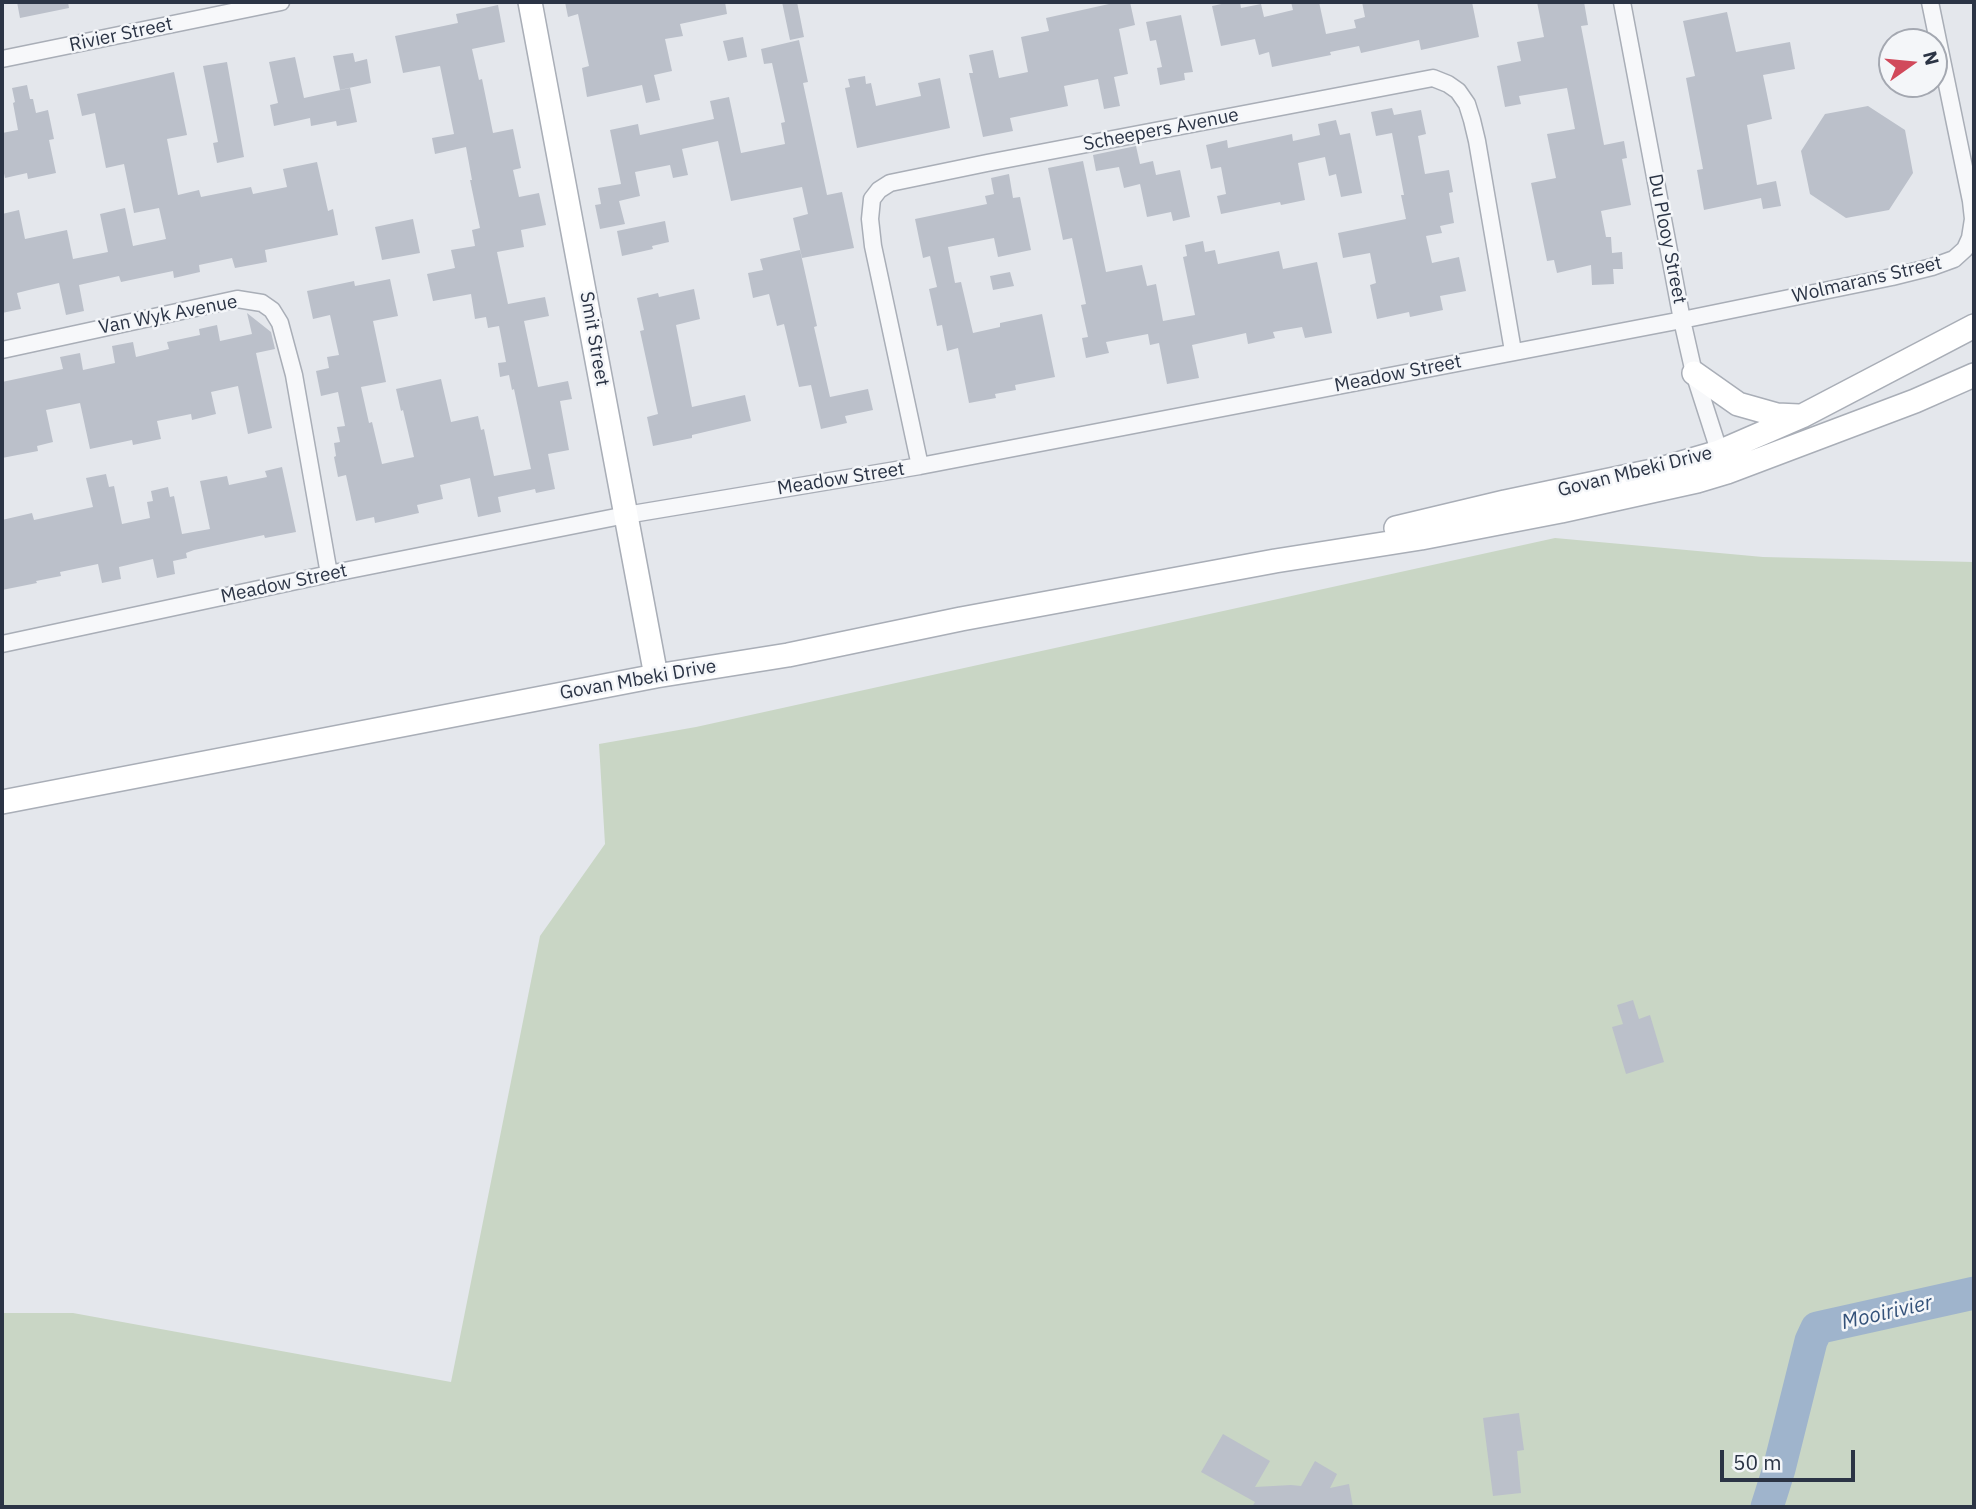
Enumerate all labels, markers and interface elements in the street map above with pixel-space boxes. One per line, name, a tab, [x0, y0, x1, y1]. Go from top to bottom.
street label: Rivier Street	[67, 13, 175, 57]
north arrow	[1878, 28, 1948, 98]
text: N	[1918, 48, 1945, 68]
street label: Scheepers Avenue	[1081, 104, 1241, 156]
street label: Du Plooy Street	[1643, 172, 1691, 306]
street label: Wolmarans Street	[1790, 252, 1944, 308]
street label: Van Wyk Avenue	[97, 290, 239, 340]
street label: Smit Street	[574, 290, 614, 388]
street label: Meadow Street	[1333, 351, 1463, 397]
street label: Govan Mbeki Drive	[1555, 442, 1715, 502]
street label: Meadow Street	[776, 458, 906, 500]
street label: Meadow Street	[219, 559, 349, 609]
street label: Govan Mbeki Drive	[558, 655, 718, 705]
water label: Mooirivier	[1839, 1290, 1935, 1336]
scale bar	[1724, 1436, 1859, 1480]
text: 50 m	[1733, 1448, 1782, 1476]

